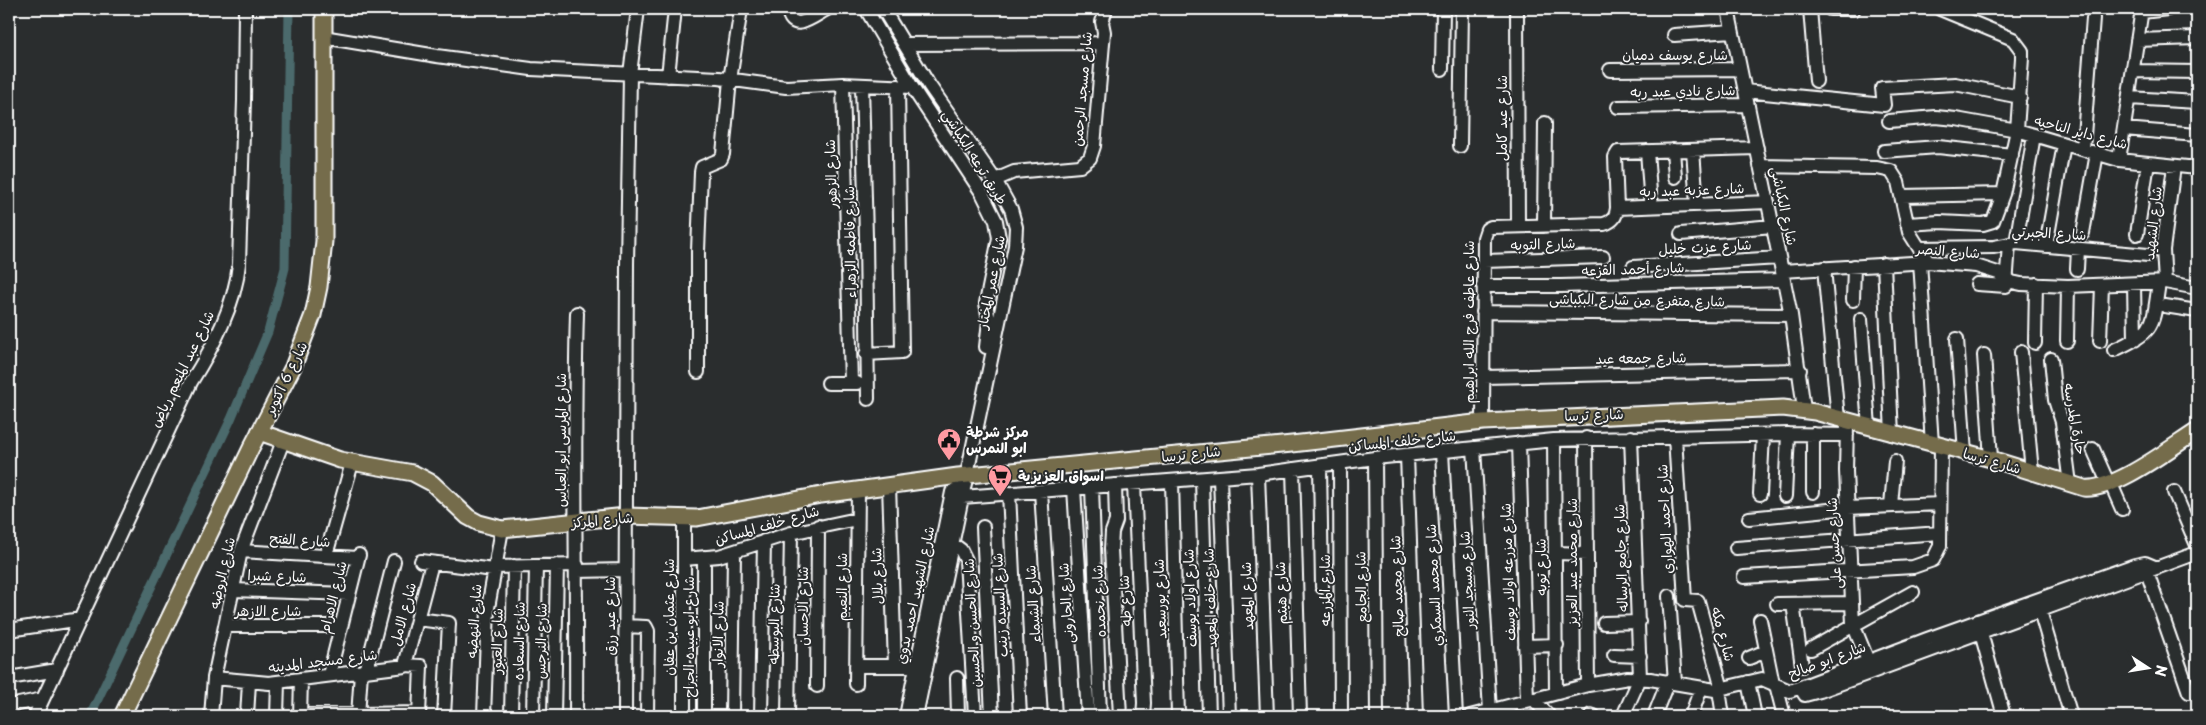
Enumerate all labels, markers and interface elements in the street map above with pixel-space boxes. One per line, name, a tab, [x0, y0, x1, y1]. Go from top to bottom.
street label: شارع مسجد الرحمن	[1066, 31, 1097, 147]
street label: شارع يوسف دميان	[1622, 44, 1728, 65]
street label: شارع عيد كامل	[1491, 75, 1512, 161]
street label: شارع نادي عبد ربه	[1630, 79, 1736, 103]
street label: طريق ترعه البكباشي	[935, 105, 1013, 210]
street label: شارع داير الناحيه	[2032, 109, 2130, 154]
street label: شارع الزهور	[819, 139, 842, 210]
street label: شارع البكباشى	[1766, 165, 1803, 247]
street label: شارع عزبه عبد ربه	[1639, 177, 1745, 202]
street label: شارع الشهيد	[2138, 185, 2167, 261]
street label: شارع فاطمه الزهراء	[838, 186, 861, 298]
street label: شارع الجبرتي	[2011, 220, 2087, 248]
street label: شارع التوبه	[1510, 232, 1576, 255]
street label: شارع عمر المختار	[971, 233, 1010, 332]
street label: شارع عزت خليل	[1658, 234, 1752, 259]
street label: شارع النصر	[1914, 238, 1981, 263]
street label: شارع عاطف فرج الله ابراهيم	[1458, 240, 1480, 404]
street label: شارع أحمد القزعه	[1581, 256, 1685, 281]
street label: شارع متفرع من شارع البكباشى	[1549, 287, 1725, 313]
street label: شارع عبد المنعم رياض	[144, 307, 220, 431]
street label: شارع 6 اكتوبر	[258, 338, 312, 419]
street label: شارع جمعه عيد	[1595, 346, 1687, 369]
street label: شارع المرسى ابو العباس	[550, 373, 571, 507]
street label: حارة المدرسه	[2059, 382, 2092, 456]
street label: شارع ترسا	[1564, 403, 1624, 426]
place label: مركز شرطة ابو النمرس	[966, 421, 1029, 458]
street label: شارع خلف المساكن	[1347, 424, 1457, 457]
public building icon: مركز شرطة ابو النمرس	[936, 427, 962, 461]
street label: شارع ترسا	[1160, 440, 1222, 467]
street label: شارع ترسا	[1961, 442, 2024, 479]
supermarket icon: اسواق العزيزية	[987, 463, 1013, 497]
street label: شارع احمد الهواري	[1651, 464, 1679, 574]
place label: اسواق العزيزية	[1018, 465, 1104, 486]
street label: شارع حسن على	[1821, 497, 1846, 589]
street label: شارع محمد عبد العزيز	[1561, 498, 1582, 627]
street label: شارع خلف المساكن	[712, 500, 822, 549]
street label: شارع مزرعه اولاد يوسف	[1495, 503, 1520, 641]
street label: شارع جامع الرساله	[1608, 504, 1634, 612]
street label: شارع المركز	[569, 506, 634, 533]
street label: شارع محمد السمكري	[1420, 523, 1448, 647]
street label: شارع الشهيد احمد بدوي	[890, 524, 940, 666]
street label: شارع الفتح	[269, 527, 331, 552]
street label: شارع مسجد النور	[1453, 530, 1480, 631]
street label: شارع الروضه	[203, 535, 240, 611]
street label: شارع محمد صالح	[1384, 535, 1409, 637]
street label: شارع توبه	[1530, 538, 1551, 596]
street label: شارع بلال	[865, 547, 888, 605]
street label: شارع اولاد يوسف	[1177, 548, 1202, 648]
street label: شارع خلف المعهد	[1197, 548, 1222, 648]
street label: شارع الجامع	[1349, 551, 1373, 623]
street label: شارع السيده زينب	[986, 552, 1013, 658]
street label: شارع النعيم	[831, 553, 853, 621]
street label: شارع المزرعه	[1314, 554, 1335, 626]
street label: شارع عثمان بن عفان	[658, 558, 679, 676]
street label: شارع الحسن و الحسين	[958, 558, 985, 688]
street label: شارع الاهرام	[313, 559, 353, 635]
street label: شارع بورسعيد	[1148, 559, 1171, 639]
street label: شارع المعهد	[1235, 561, 1258, 631]
street label: شارع هيثم	[1269, 561, 1293, 625]
street label: شارع الحارونى	[1052, 562, 1079, 644]
street label: شارع شبرا	[247, 564, 307, 587]
street label: شارع الشيماء	[1019, 564, 1046, 644]
street label: شارع نحمده	[1086, 564, 1111, 638]
street label: شارع الاحسان	[792, 566, 813, 646]
street label: شارع طه	[1113, 575, 1136, 627]
street label: شارع عيد رزق	[599, 576, 620, 656]
street label: شارع ابو عبيده الجراح	[678, 576, 699, 698]
street label: شارع الامل	[384, 580, 421, 648]
street label: شارع النهضه	[460, 583, 487, 659]
street label: شارع البوسطه	[762, 583, 785, 665]
street label: شارع الازهر	[234, 600, 301, 621]
street label: شارع الانوار	[706, 601, 729, 668]
street label: شارع السعاده	[507, 602, 530, 680]
street label: شارع النرجس	[529, 603, 552, 679]
street label: شارع مكه	[1706, 604, 1741, 663]
street label: شارع العبور	[485, 608, 508, 675]
street label: شارع ابو صالح	[1785, 636, 1869, 683]
north arrow	[2124, 642, 2174, 692]
street label: شارع مسجد المدينه	[267, 643, 379, 678]
text: N	[2150, 663, 2173, 678]

